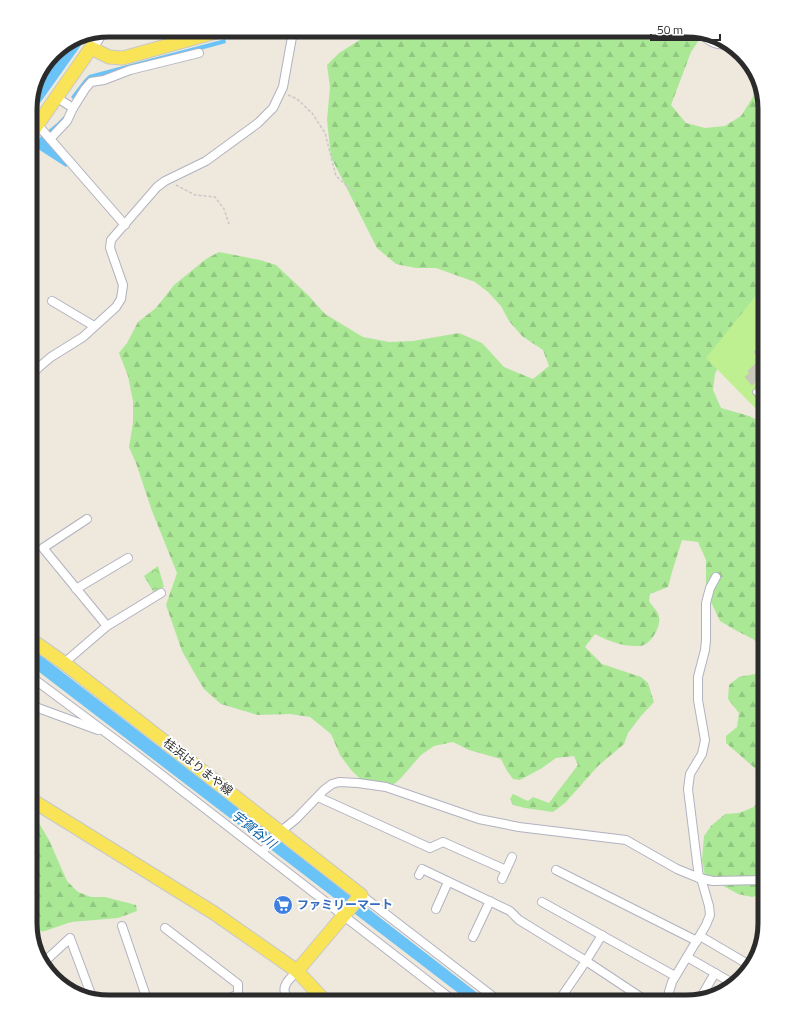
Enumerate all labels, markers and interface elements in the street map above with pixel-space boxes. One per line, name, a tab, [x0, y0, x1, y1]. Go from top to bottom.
scale bar	[651, 16, 720, 42]
text: 50 m	[657, 20, 683, 39]
street label: 桂浜はりまや線	[159, 733, 237, 800]
water label: 宇賀谷川	[227, 805, 282, 854]
supermarket icon: ファミリーマート	[272, 894, 294, 916]
place label: ファミリーマート	[297, 895, 393, 914]

